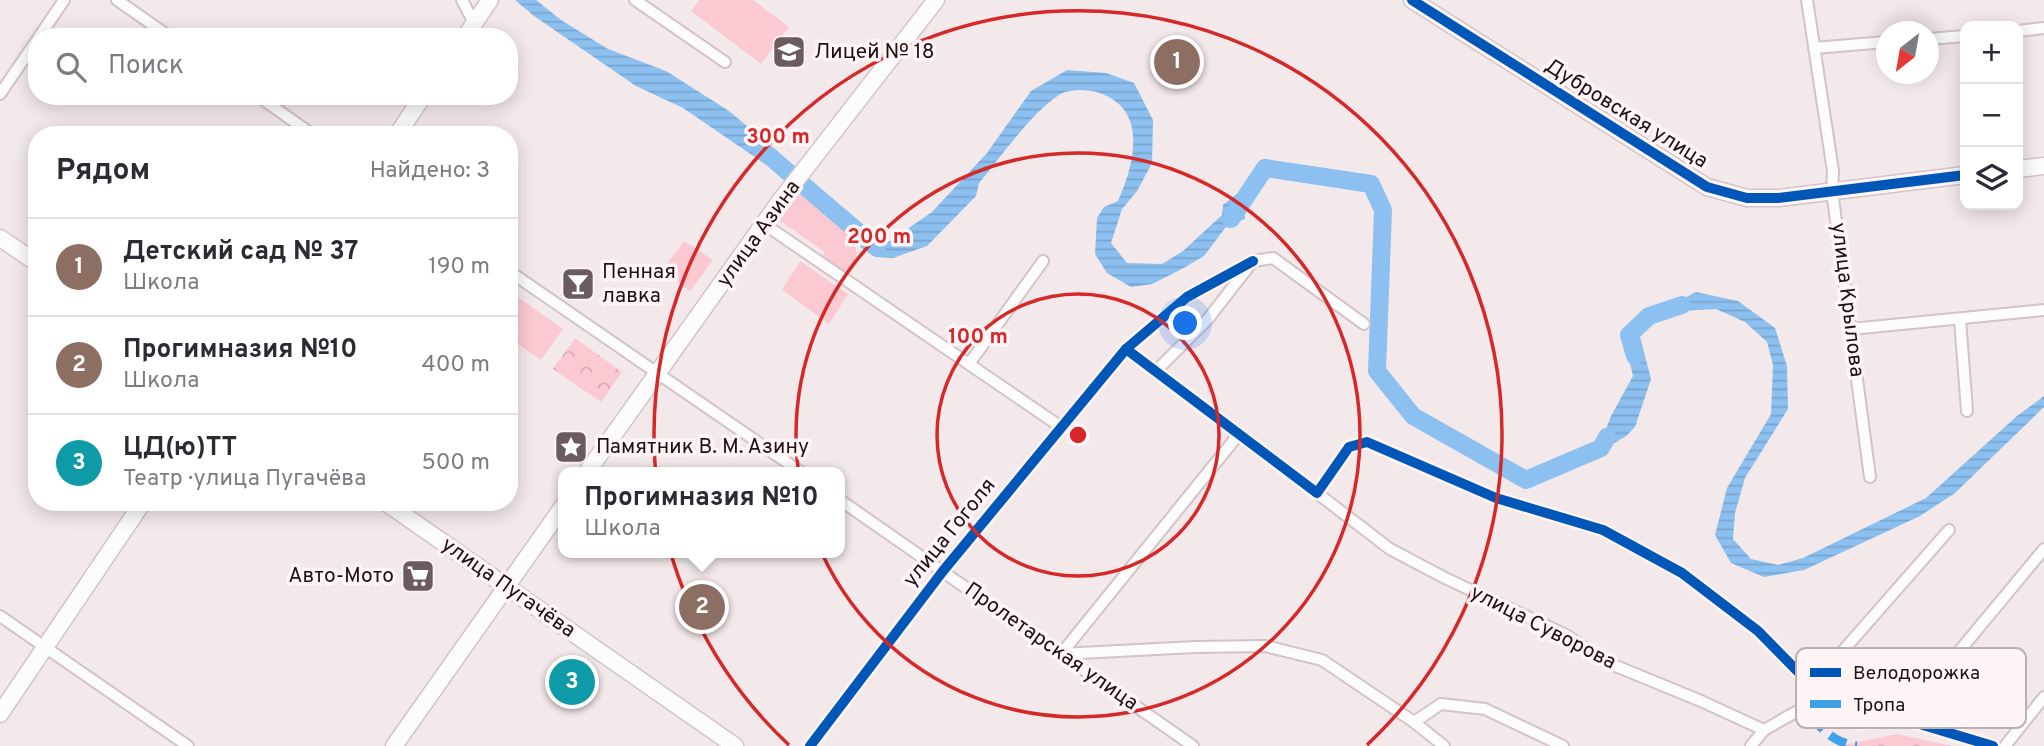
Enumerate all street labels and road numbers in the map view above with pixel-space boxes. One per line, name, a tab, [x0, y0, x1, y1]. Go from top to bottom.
street label: Дубровская улица	[1539, 53, 1713, 175]
street label: улица Азина	[711, 175, 807, 293]
street label: улица Крылова	[1824, 221, 1870, 379]
street label: улица Гоголя	[898, 473, 1002, 593]
street label: улица Пугачёва	[436, 532, 580, 644]
street label: Пролетарская улица	[959, 577, 1143, 717]
street label: улица Суворова	[1465, 580, 1621, 676]

